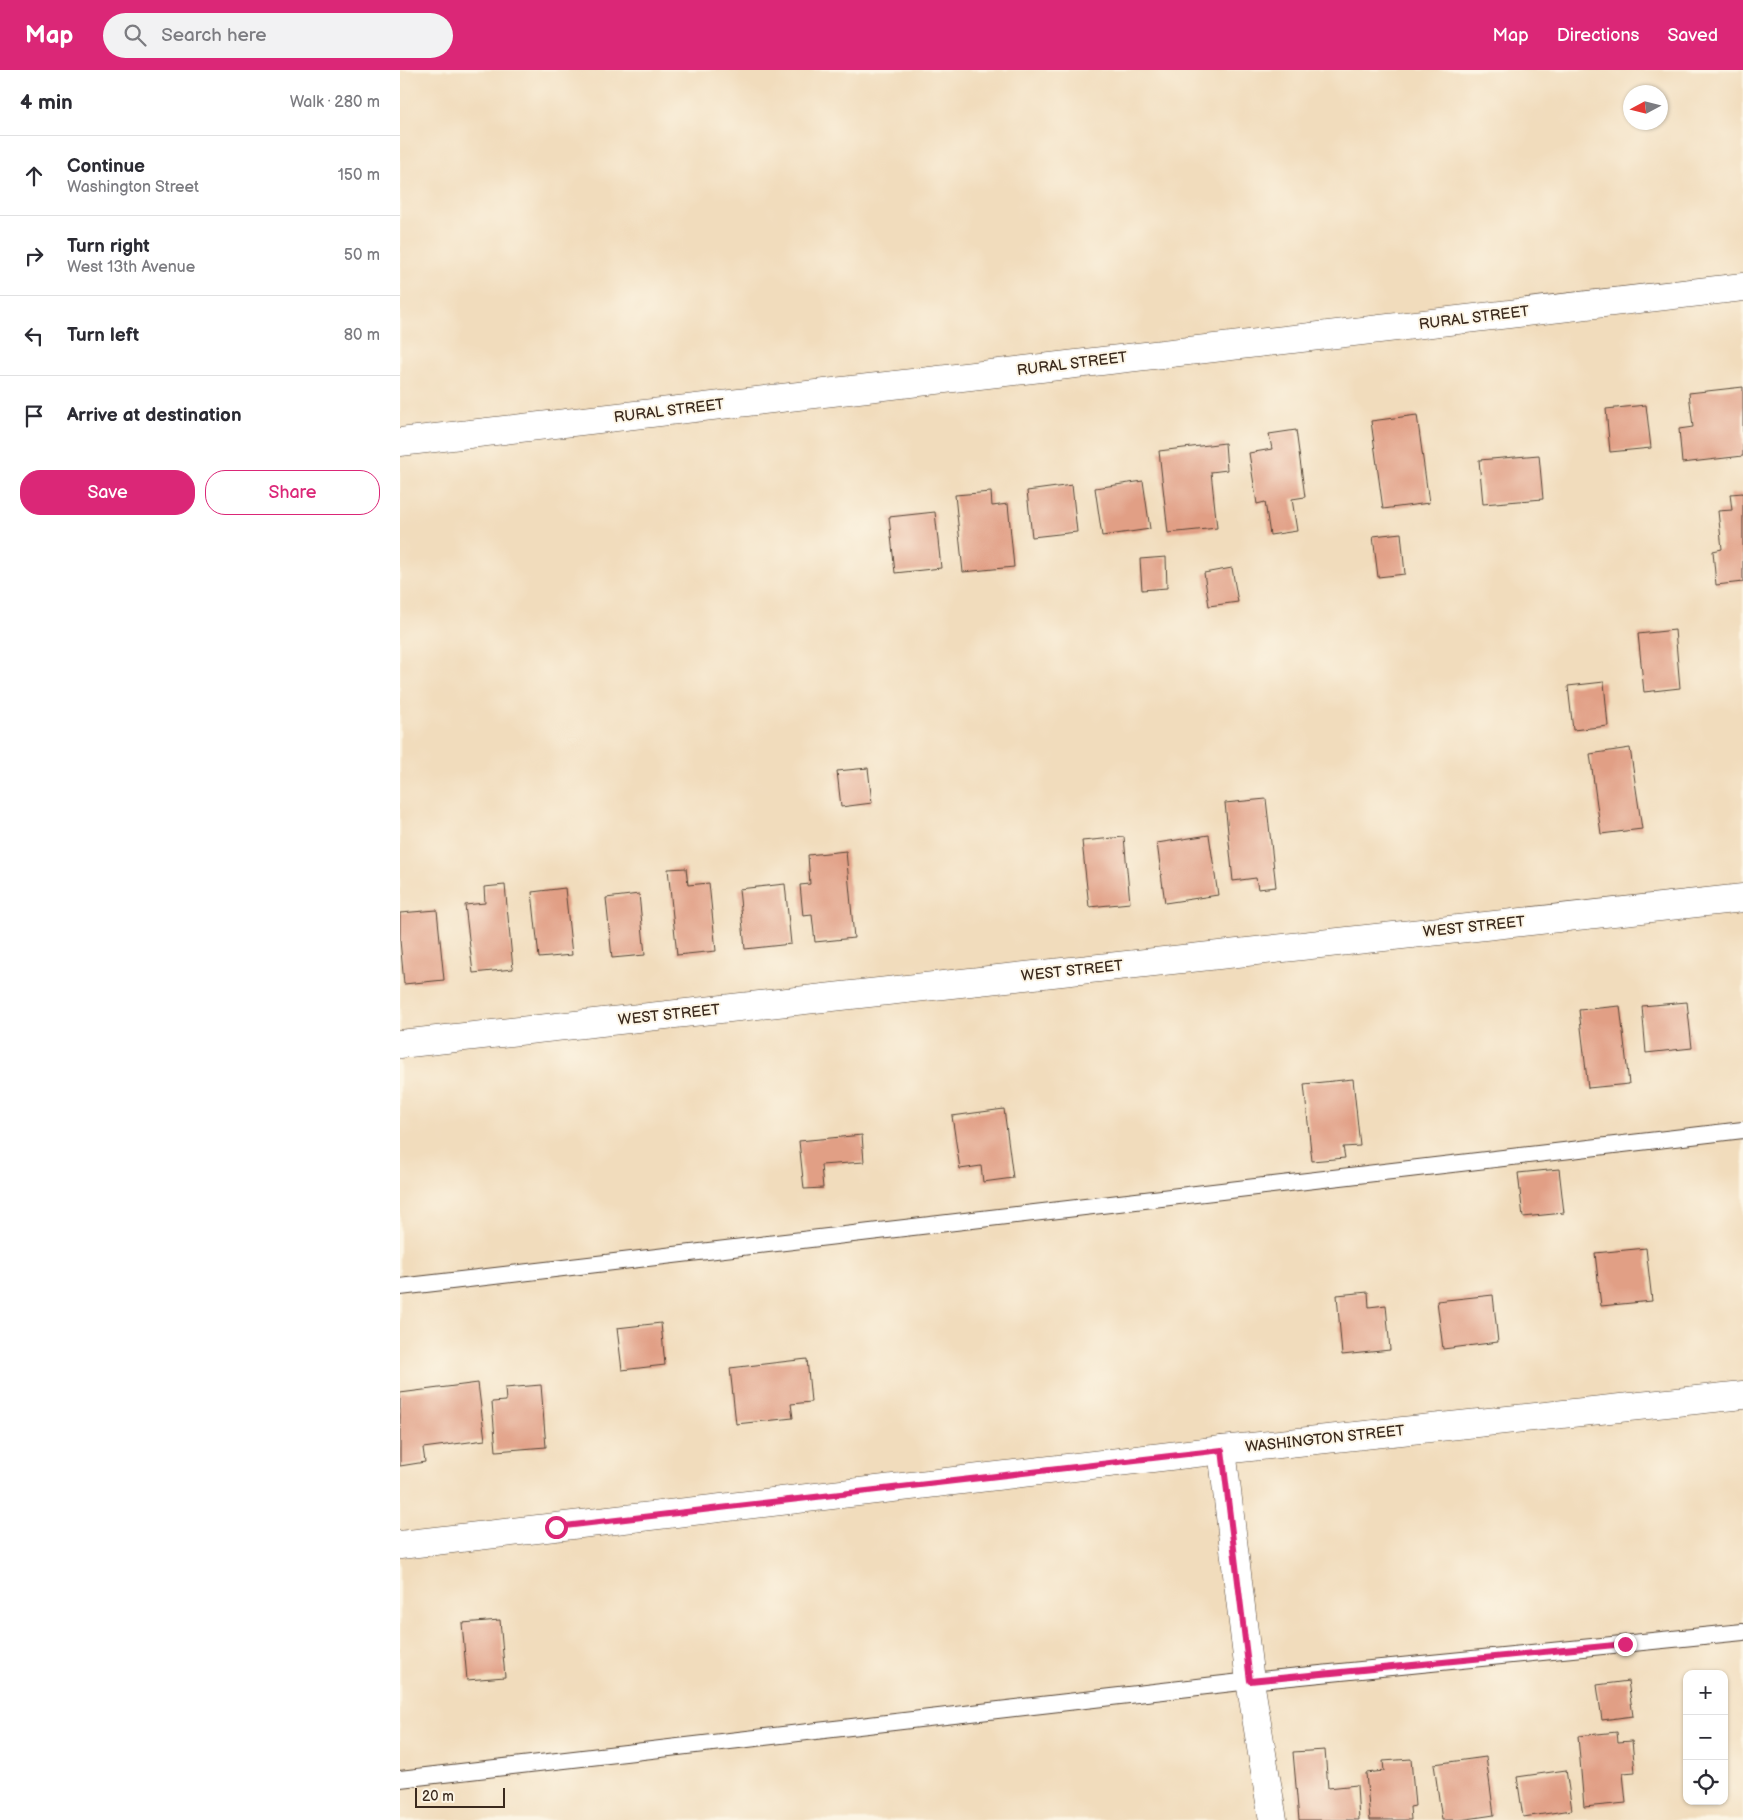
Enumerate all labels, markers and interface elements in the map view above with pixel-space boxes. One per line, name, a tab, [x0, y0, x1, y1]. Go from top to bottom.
search box	[103, 13, 453, 58]
text: Map	[25, 21, 73, 50]
icon: search	[121, 21, 149, 49]
text: Search here	[161, 24, 267, 47]
text: Map	[1493, 25, 1529, 46]
text: Directions	[1557, 25, 1639, 46]
text: Saved	[1667, 25, 1718, 46]
north arrow	[1623, 85, 1668, 130]
text: 4 min	[20, 90, 73, 115]
text: Walk · 280 m	[290, 93, 380, 112]
text: Continue	[67, 155, 145, 178]
icon: ahead	[20, 162, 48, 190]
text: 150 m	[338, 166, 380, 185]
text: Washington Street	[67, 178, 199, 197]
text: Turn right	[67, 235, 150, 258]
icon: right	[20, 242, 48, 270]
text: 50 m	[344, 246, 380, 265]
text: West 13th Avenue	[67, 258, 195, 277]
street label: RURAL STREET	[1418, 302, 1530, 334]
icon: left	[20, 322, 48, 350]
text: Turn left	[67, 324, 139, 347]
text: 80 m	[344, 326, 380, 345]
street label: RURAL STREET	[1016, 348, 1128, 380]
street label: RURAL STREET	[613, 395, 725, 427]
icon: arrive	[20, 402, 48, 430]
text: Arrive at destination	[67, 404, 242, 427]
button: Save	[20, 470, 195, 515]
button: Share	[205, 470, 380, 515]
street label: WEST STREET	[1422, 912, 1526, 942]
street label: WEST STREET	[1020, 956, 1124, 986]
street label: WEST STREET	[617, 1000, 721, 1030]
street label: WASHINGTON STREET	[1244, 1421, 1406, 1457]
route start	[545, 1516, 568, 1539]
route end	[1614, 1633, 1637, 1656]
map controls	[1683, 1670, 1728, 1805]
button: +	[1683, 1670, 1728, 1715]
button: −	[1683, 1715, 1728, 1760]
button: locate	[1683, 1760, 1728, 1805]
scale bar	[415, 1785, 505, 1808]
text: 20 m	[422, 1788, 454, 1805]

